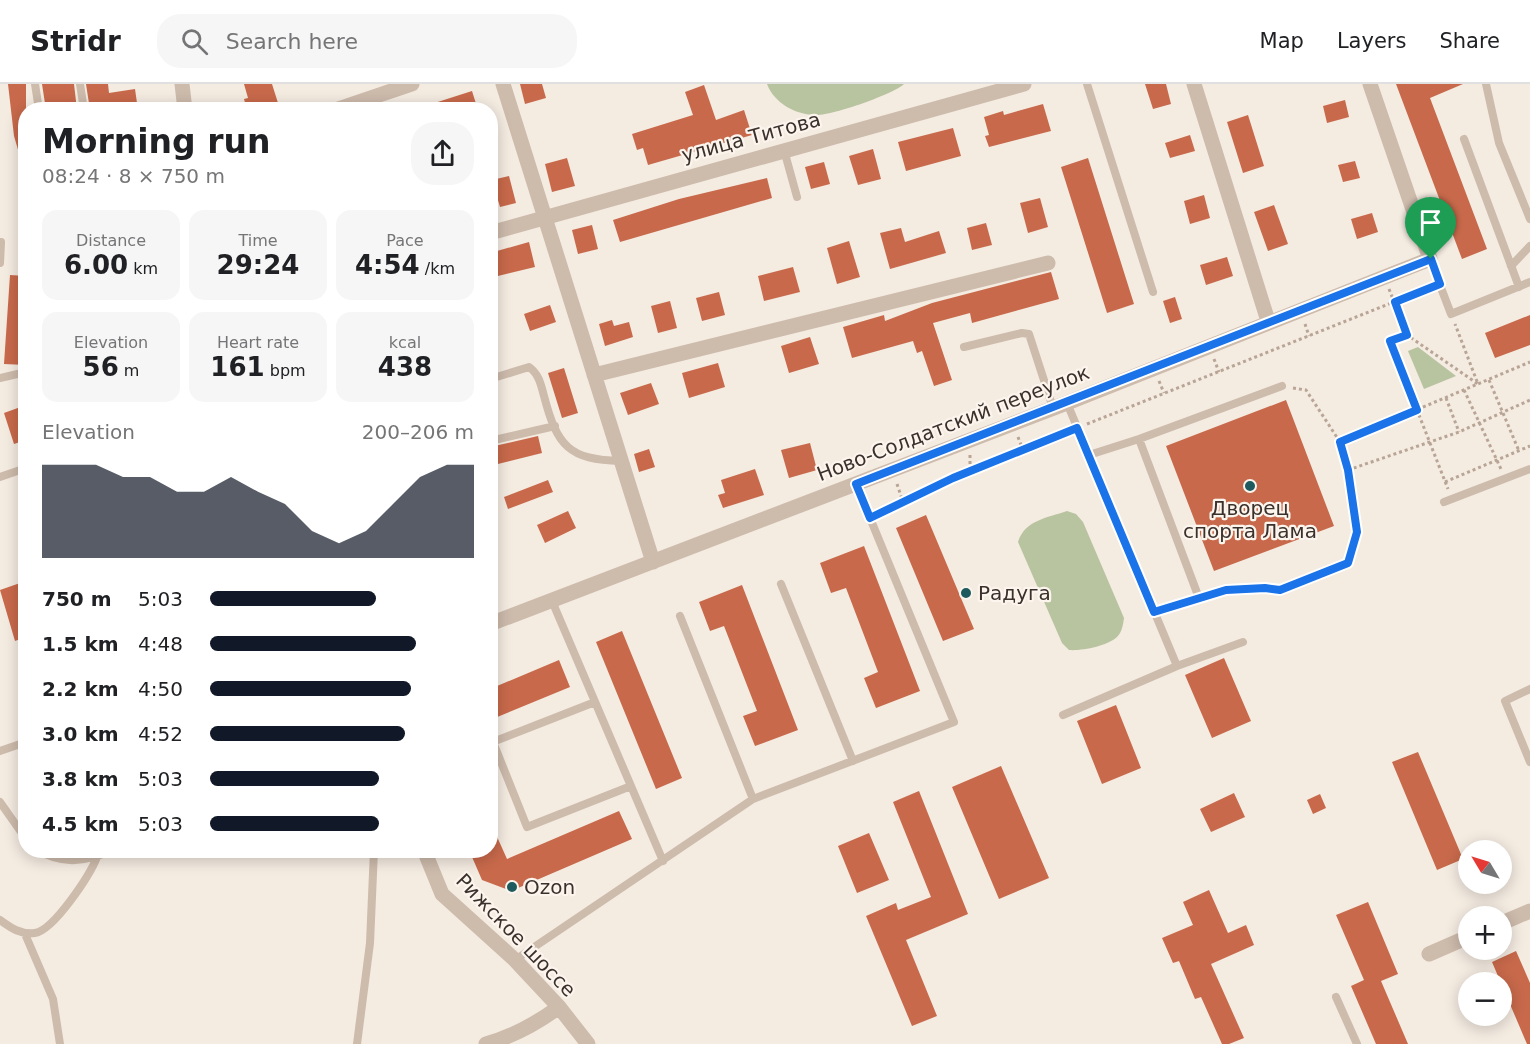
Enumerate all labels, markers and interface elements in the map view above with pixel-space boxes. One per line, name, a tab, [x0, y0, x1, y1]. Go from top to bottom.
search box	[157, 14, 577, 68]
text: Stridr	[30, 25, 121, 58]
icon: search	[178, 25, 211, 58]
text: Search here	[226, 29, 358, 54]
text: Map	[1260, 29, 1304, 53]
text: Layers	[1337, 29, 1406, 53]
text: Share	[1439, 29, 1500, 53]
street label: улица Титова	[679, 107, 823, 167]
text: Morning run	[42, 122, 270, 161]
button: share	[411, 122, 474, 185]
text: 08:24 · 8 × 750 m	[42, 164, 225, 188]
pin	[1405, 197, 1456, 259]
icon: arrive	[1414, 206, 1447, 239]
text: Distance	[76, 231, 146, 250]
text: Time	[238, 231, 278, 250]
text: Pace	[386, 231, 424, 250]
text: 6.00	[64, 250, 128, 280]
text: 29:24	[217, 250, 299, 280]
text: 4:54	[355, 250, 420, 280]
text: km	[128, 259, 158, 278]
text: /km	[420, 259, 455, 278]
text: Elevation	[74, 333, 148, 352]
text: Heart rate	[217, 333, 299, 352]
text: kcal	[389, 333, 421, 352]
text: 56	[83, 352, 119, 382]
text: 161	[210, 352, 265, 382]
text: 438	[378, 352, 432, 382]
street label: Ново-Солдатский переулок	[813, 360, 1093, 486]
text: m	[119, 361, 139, 380]
text: bpm	[265, 361, 306, 380]
text: Elevation	[42, 420, 135, 444]
text: 200–206 m	[362, 420, 474, 444]
marker: Дворец спорта Лама	[1243, 479, 1257, 493]
place label: Дворец спорта Лама	[1183, 496, 1317, 543]
place label: Радуга	[978, 581, 1051, 605]
marker: Радуга	[959, 586, 973, 600]
text: 750 m	[42, 587, 112, 611]
text: 5:03	[138, 587, 183, 611]
text: 1.5 km	[42, 632, 119, 656]
text: 4:48	[138, 632, 183, 656]
text: 2.2 km	[42, 677, 119, 701]
text: 4:50	[138, 677, 183, 701]
text: 3.0 km	[42, 722, 119, 746]
text: 4:52	[138, 722, 183, 746]
text: 3.8 km	[42, 767, 119, 791]
text: 5:03	[138, 767, 183, 791]
text: 4.5 km	[42, 812, 119, 836]
text: 5:03	[138, 812, 183, 836]
north arrow	[1458, 840, 1512, 894]
map controls	[1458, 840, 1512, 1026]
street label: Рижское шоссе	[451, 868, 581, 1002]
place label: Ozon	[524, 875, 575, 899]
marker: Ozon	[505, 880, 519, 894]
button: +	[1458, 906, 1512, 960]
button: −	[1458, 972, 1512, 1026]

